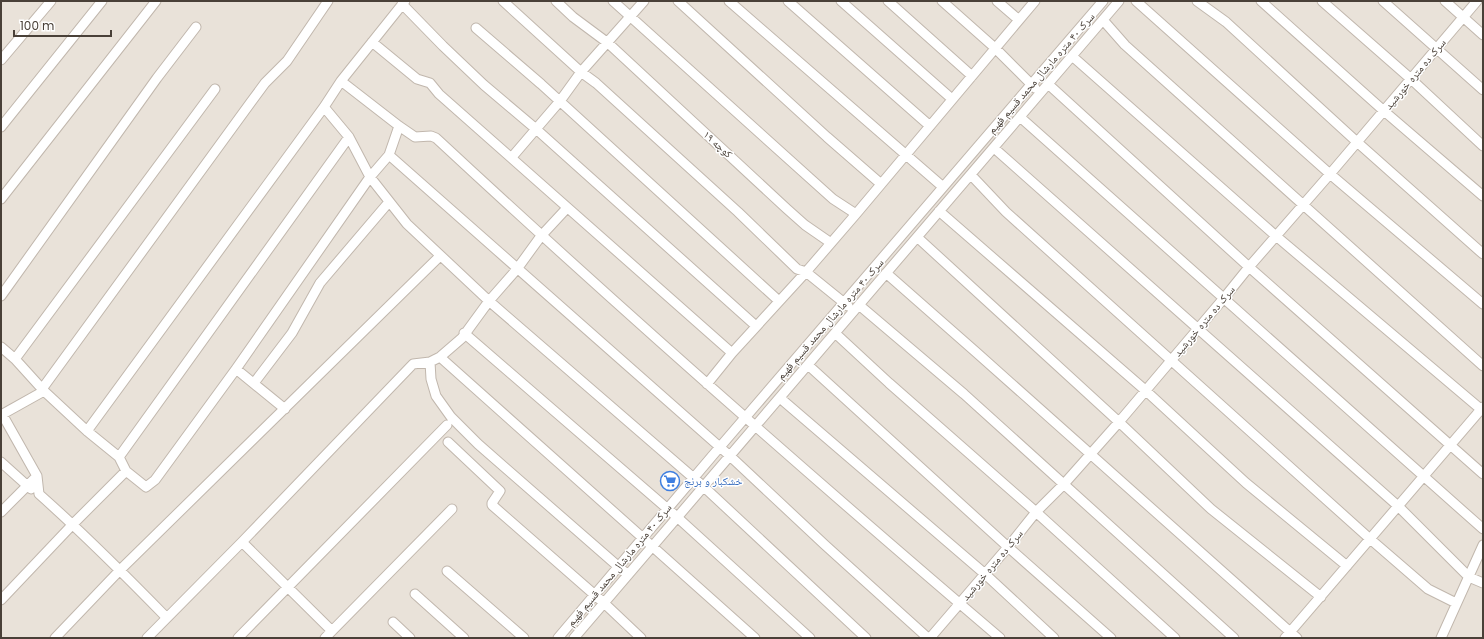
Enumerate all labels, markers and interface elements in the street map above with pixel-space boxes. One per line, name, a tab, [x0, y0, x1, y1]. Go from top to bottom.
street label: سرک ۴۰ متره مارشال محمد قسیم فهیم	[984, 9, 1098, 137]
scale bar	[14, 12, 111, 38]
text: 100 m	[20, 17, 54, 34]
street label: سرک ده متره خورشید	[1381, 35, 1449, 113]
street label: کوچه ۱۹	[700, 127, 736, 162]
street label: سرک ۴۰ متره مارشال محمد قسیم فهیم	[773, 255, 887, 383]
street label: سرک ده متره خورشید	[1170, 282, 1238, 360]
supermarket icon: خشکبار و برنج	[659, 470, 681, 492]
place label: خشکبار و برنج	[684, 473, 742, 489]
street label: سرک ۴۰ متره مارشال محمد قسیم فهیم	[563, 500, 675, 630]
street label: سرک ده متره خورشید	[958, 526, 1026, 604]

